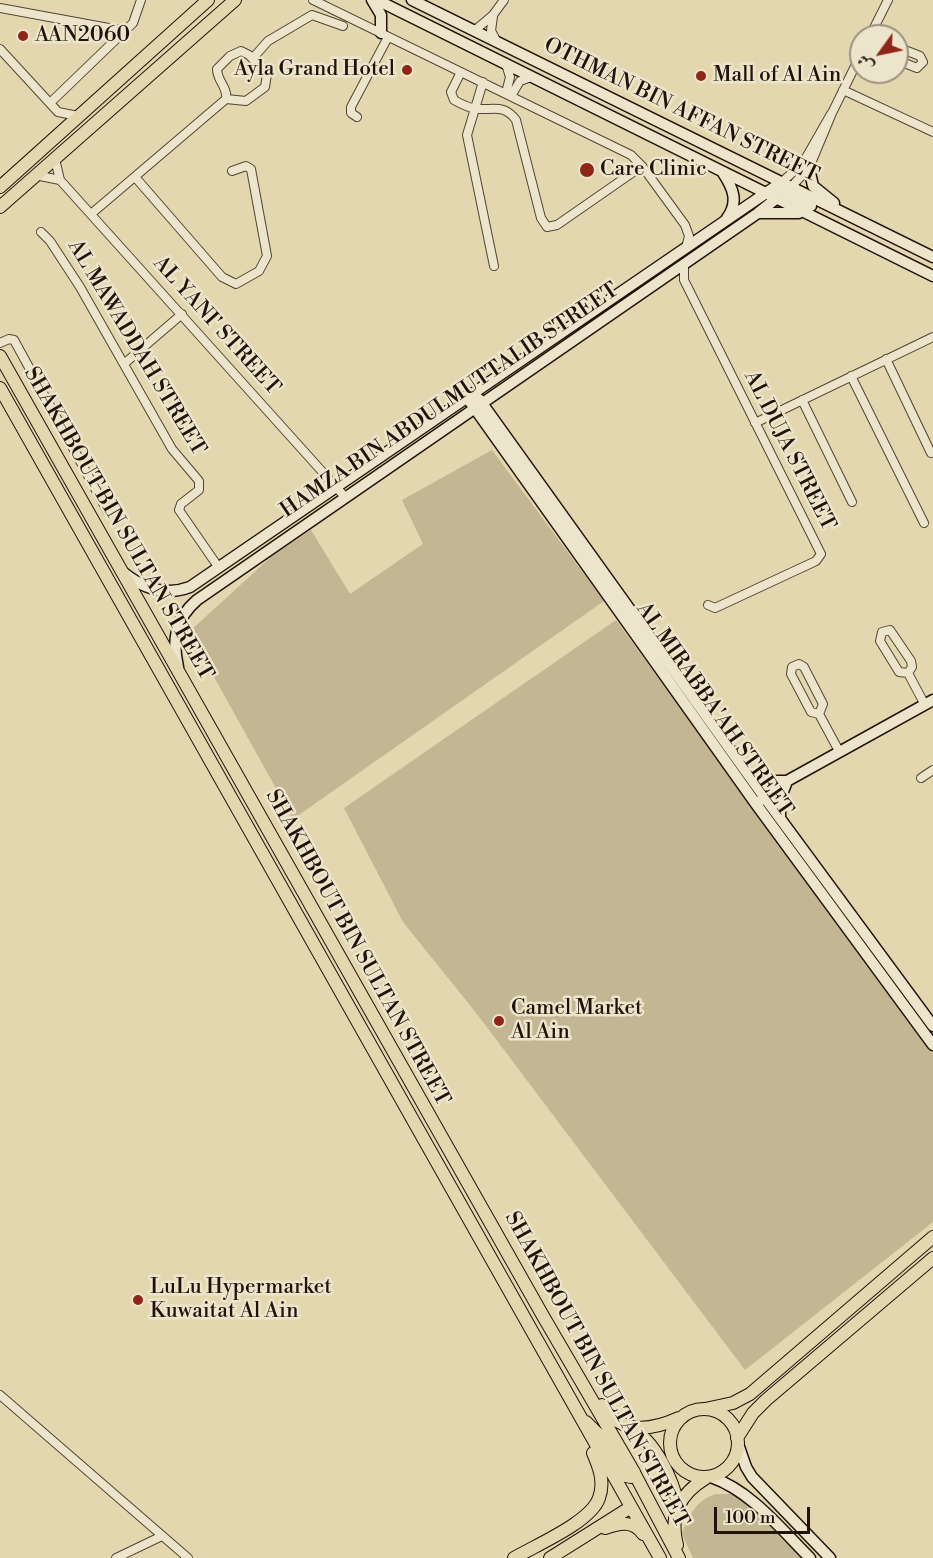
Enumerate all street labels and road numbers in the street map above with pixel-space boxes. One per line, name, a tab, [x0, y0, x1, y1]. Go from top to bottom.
street label: OTHMAN BIN AFFAN STREET	[539, 33, 823, 189]
street label: AL MAWADDAH STREET	[62, 236, 210, 460]
street label: AL YANI' STREET	[147, 251, 285, 401]
street label: HAMZA BIN ABDULMUTTALIB STREET	[276, 278, 624, 524]
street label: SHAKHBOUT BIN SULTAN STREET	[18, 363, 218, 685]
street label: AL DUJA STREET	[738, 367, 840, 535]
street label: AL MIRABBA'AH STREET	[630, 598, 798, 822]
street label: SHAKHBOUT BIN SULTAN STREET	[259, 786, 455, 1110]
street label: SHAKHBOUT BIN SULTAN STREET	[498, 1208, 694, 1532]

